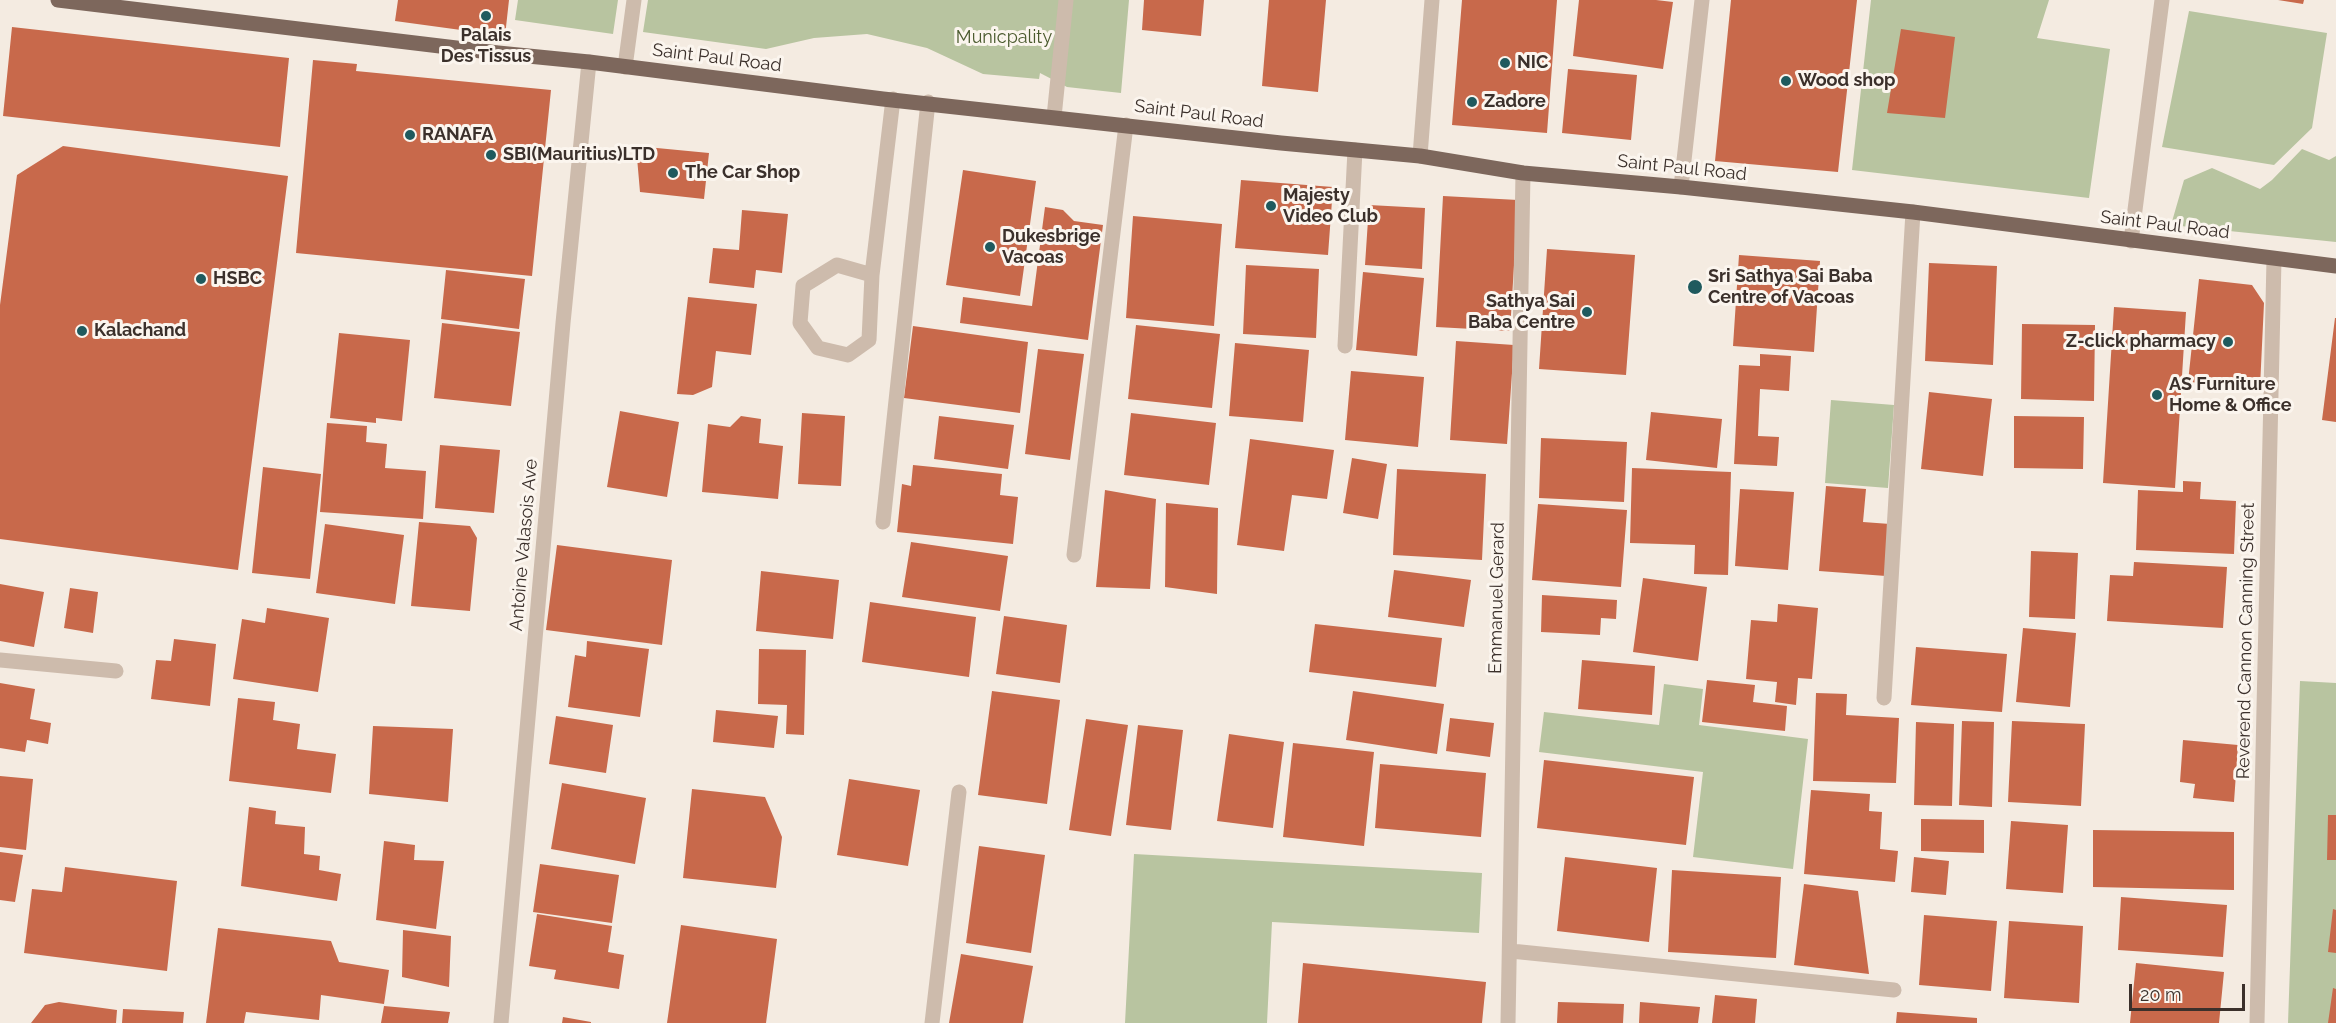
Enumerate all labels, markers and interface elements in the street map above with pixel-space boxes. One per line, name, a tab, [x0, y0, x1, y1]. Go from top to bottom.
marker: Palais Des Tissus	[479, 9, 493, 23]
place label: Palais Des Tissus	[441, 25, 531, 68]
park label: Municpality	[956, 27, 1052, 49]
street label: Saint Paul Road	[651, 39, 783, 77]
place label: NIC	[1517, 52, 1548, 74]
marker: NIC	[1498, 56, 1512, 70]
place label: Wood shop	[1798, 70, 1896, 92]
marker: Wood shop	[1779, 74, 1793, 88]
place label: Zadore	[1484, 91, 1546, 113]
street label: Saint Paul Road	[1133, 95, 1265, 133]
marker: Zadore	[1465, 95, 1479, 109]
place label: RANAFA	[422, 124, 493, 146]
marker: RANAFA	[403, 128, 417, 142]
place label: SBI(Mauritius)LTD	[503, 144, 655, 166]
marker: SBI(Mauritius)LTD	[484, 148, 498, 162]
street label: Saint Paul Road	[1616, 150, 1748, 186]
place label: The Car Shop	[685, 162, 800, 184]
marker: The Car Shop	[666, 166, 680, 180]
place label: Majesty Video Club	[1283, 185, 1378, 228]
marker: Majesty Video Club	[1264, 199, 1278, 213]
street label: Saint Paul Road	[2099, 206, 2231, 244]
place label: Dukesbrige Vacoas	[1002, 226, 1100, 268]
marker: Dukesbrige Vacoas	[983, 240, 997, 254]
place label: Sri Sathya Sai Baba Centre of Vacoas	[1708, 266, 1873, 308]
place label: HSBC	[213, 268, 262, 290]
marker: HSBC	[194, 272, 208, 286]
marker: Sri Sathya Sai Baba Centre of Vacoas	[1686, 278, 1704, 296]
place label: Sathya Sai Baba Centre	[1468, 291, 1575, 334]
marker: Sathya Sai Baba Centre	[1580, 305, 1594, 319]
place label: Kalachand	[94, 320, 186, 342]
marker: Kalachand	[75, 324, 89, 338]
place label: Z-click pharmacy	[2066, 331, 2216, 353]
marker: Z-click pharmacy	[2221, 335, 2235, 349]
place label: AS Furniture Home & Office	[2169, 374, 2292, 416]
marker: AS Furniture Home & Office	[2150, 388, 2164, 402]
street label: Antoine Valasois Ave	[506, 458, 542, 632]
street label: Reverend Cannon Canning Street	[2233, 503, 2259, 779]
street label: Emmanuel Gerard	[1485, 522, 1509, 674]
scale bar	[2132, 972, 2248, 1010]
text: 20 m	[2140, 984, 2182, 1005]

